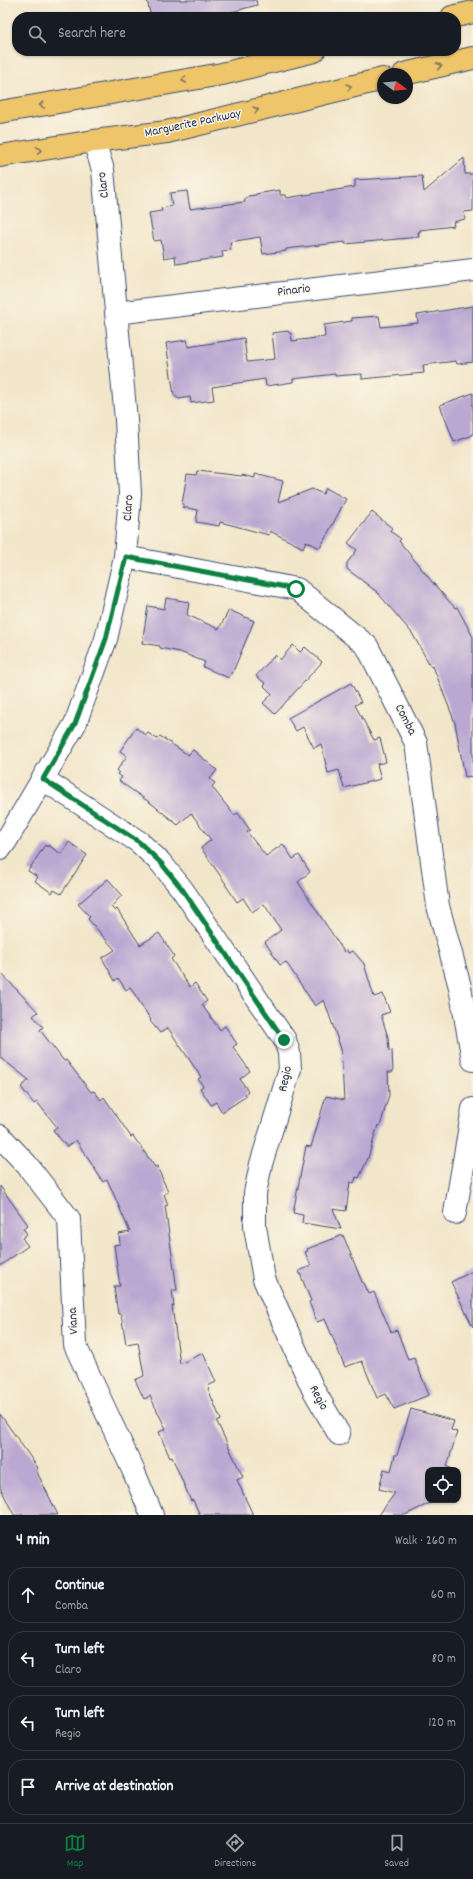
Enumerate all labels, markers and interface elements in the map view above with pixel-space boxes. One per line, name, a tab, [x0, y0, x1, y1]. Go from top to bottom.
search box	[12, 12, 461, 56]
icon: search	[26, 23, 48, 45]
text: Search here	[58, 23, 126, 45]
one-way arrow	[436, 62, 442, 70]
north arrow	[377, 68, 413, 104]
one-way arrow	[181, 76, 187, 84]
one-way arrow	[346, 84, 353, 92]
one-way arrow	[39, 100, 45, 109]
street label: Marguerite Parkway	[143, 104, 244, 143]
one-way arrow	[252, 107, 259, 115]
one-way arrow	[35, 146, 42, 155]
street label: Claro	[93, 171, 115, 199]
street label: Pinario	[276, 280, 312, 302]
street label: Claro	[119, 494, 139, 522]
route start	[287, 580, 305, 598]
street label: Comba	[389, 701, 421, 740]
route end	[275, 1031, 293, 1049]
street label: Regio	[274, 1064, 298, 1094]
street label: Viana	[64, 1306, 84, 1335]
street label: Regio	[304, 1382, 333, 1414]
map controls	[425, 1467, 461, 1503]
button: locate	[425, 1467, 461, 1503]
text: 4 min	[16, 1529, 50, 1553]
text: Walk · 260 m	[395, 1532, 457, 1551]
text: Continue	[55, 1575, 104, 1597]
icon: ahead	[17, 1584, 39, 1606]
text: 60 m	[431, 1586, 456, 1605]
text: Comba	[55, 1597, 88, 1616]
text: Turn left	[55, 1639, 104, 1661]
icon: left	[17, 1648, 39, 1670]
text: 80 m	[432, 1650, 456, 1669]
text: Claro	[55, 1661, 81, 1680]
text: Turn left	[55, 1703, 104, 1725]
icon: left	[17, 1712, 39, 1734]
text: 120 m	[428, 1714, 456, 1733]
text: Regio	[55, 1725, 81, 1744]
icon: arrive	[17, 1776, 39, 1798]
text: Arrive at destination	[55, 1776, 173, 1798]
tab: Map	[64, 1832, 86, 1872]
tab: Directions	[214, 1832, 256, 1872]
tab: Saved	[384, 1832, 409, 1872]

